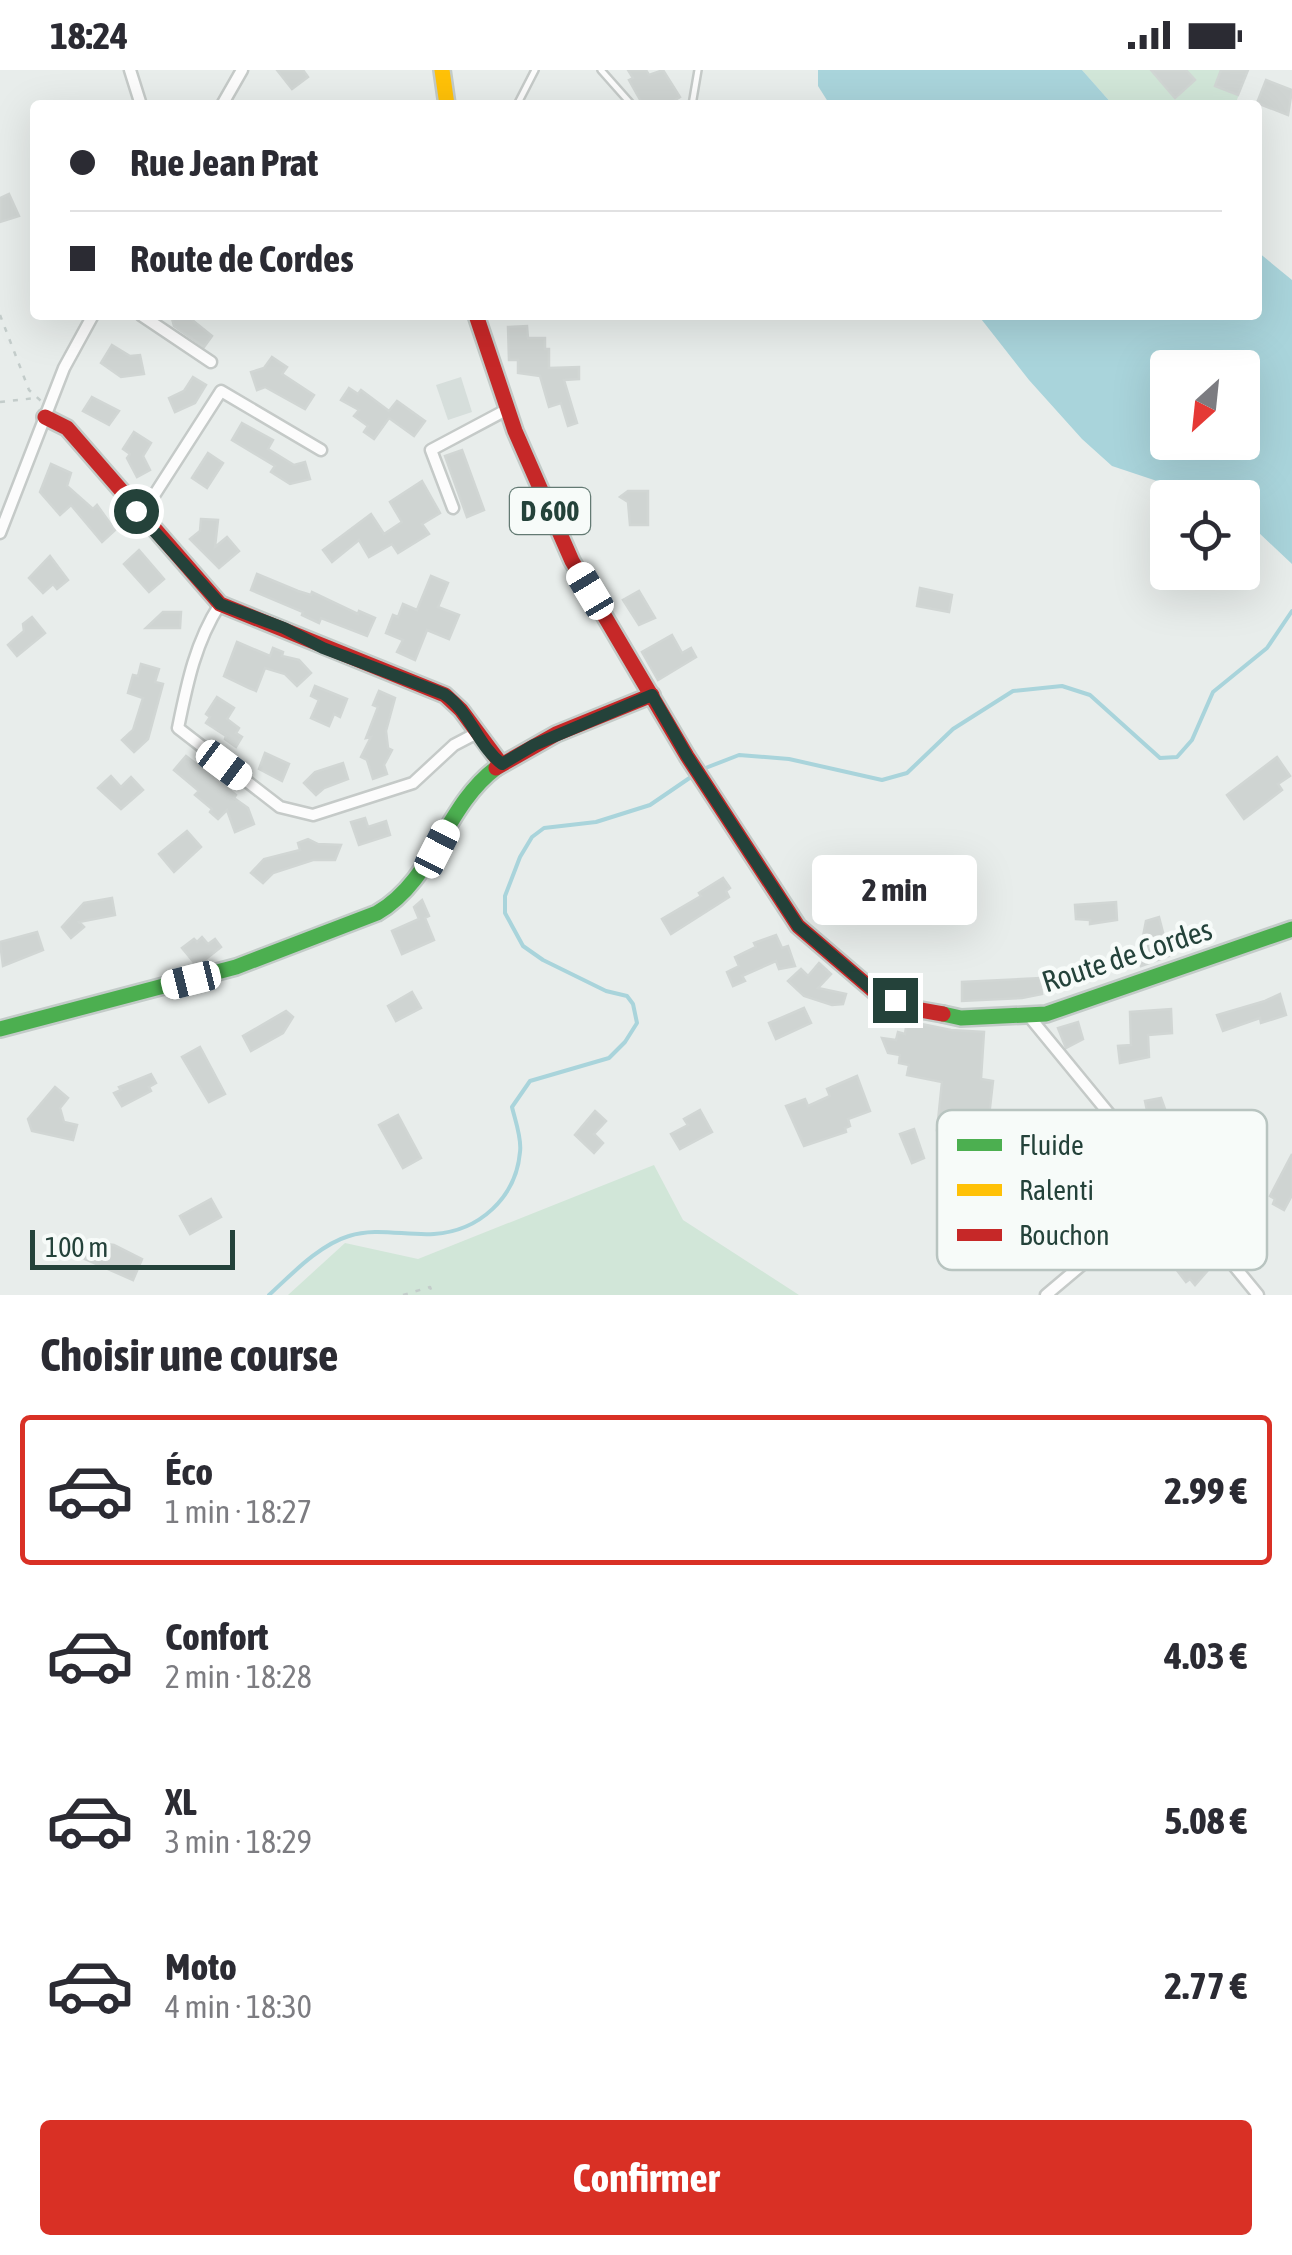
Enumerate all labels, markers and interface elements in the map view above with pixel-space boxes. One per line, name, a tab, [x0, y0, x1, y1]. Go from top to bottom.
text: 18:24	[50, 14, 128, 57]
text: Rue Jean Prat	[130, 141, 318, 184]
text: Route de Cordes	[130, 237, 354, 280]
north arrow	[1150, 350, 1260, 460]
map controls	[1150, 350, 1260, 590]
button: locate	[1150, 480, 1260, 590]
road number: D 600	[510, 488, 590, 534]
route start	[114, 489, 159, 534]
car	[562, 558, 618, 624]
car	[191, 735, 257, 795]
car	[410, 815, 464, 883]
callout: 2 min	[812, 855, 978, 925]
text: 2 min	[862, 871, 927, 908]
street label: Route de Cordes	[1038, 912, 1216, 998]
car	[158, 958, 224, 1002]
route end	[873, 978, 918, 1023]
legend	[937, 1110, 1267, 1270]
text: Fluide	[1019, 1129, 1084, 1161]
text: Ralenti	[1019, 1174, 1094, 1206]
text: Bouchon	[1019, 1219, 1110, 1251]
scale bar	[30, 1225, 235, 1270]
text: 100 m	[45, 1231, 108, 1263]
text: Choisir une course	[40, 1329, 339, 1381]
icon: car	[45, 1445, 135, 1535]
text: Éco	[165, 1450, 213, 1493]
text: 2.99 €	[1164, 1469, 1247, 1512]
text: 1 min · 18:27	[165, 1493, 312, 1530]
icon: car	[45, 1610, 135, 1700]
text: Confort	[165, 1615, 269, 1658]
text: 4.03 €	[1164, 1634, 1247, 1677]
text: 2 min · 18:28	[165, 1658, 312, 1695]
icon: car	[45, 1775, 135, 1865]
text: XL	[165, 1780, 197, 1823]
text: 5.08 €	[1164, 1799, 1247, 1842]
text: 3 min · 18:29	[165, 1823, 312, 1860]
icon: car	[45, 1940, 135, 2030]
text: Moto	[165, 1945, 237, 1988]
text: 2.77 €	[1164, 1964, 1247, 2007]
text: 4 min · 18:30	[165, 1988, 312, 2025]
button: Confirmer	[40, 2120, 1252, 2235]

